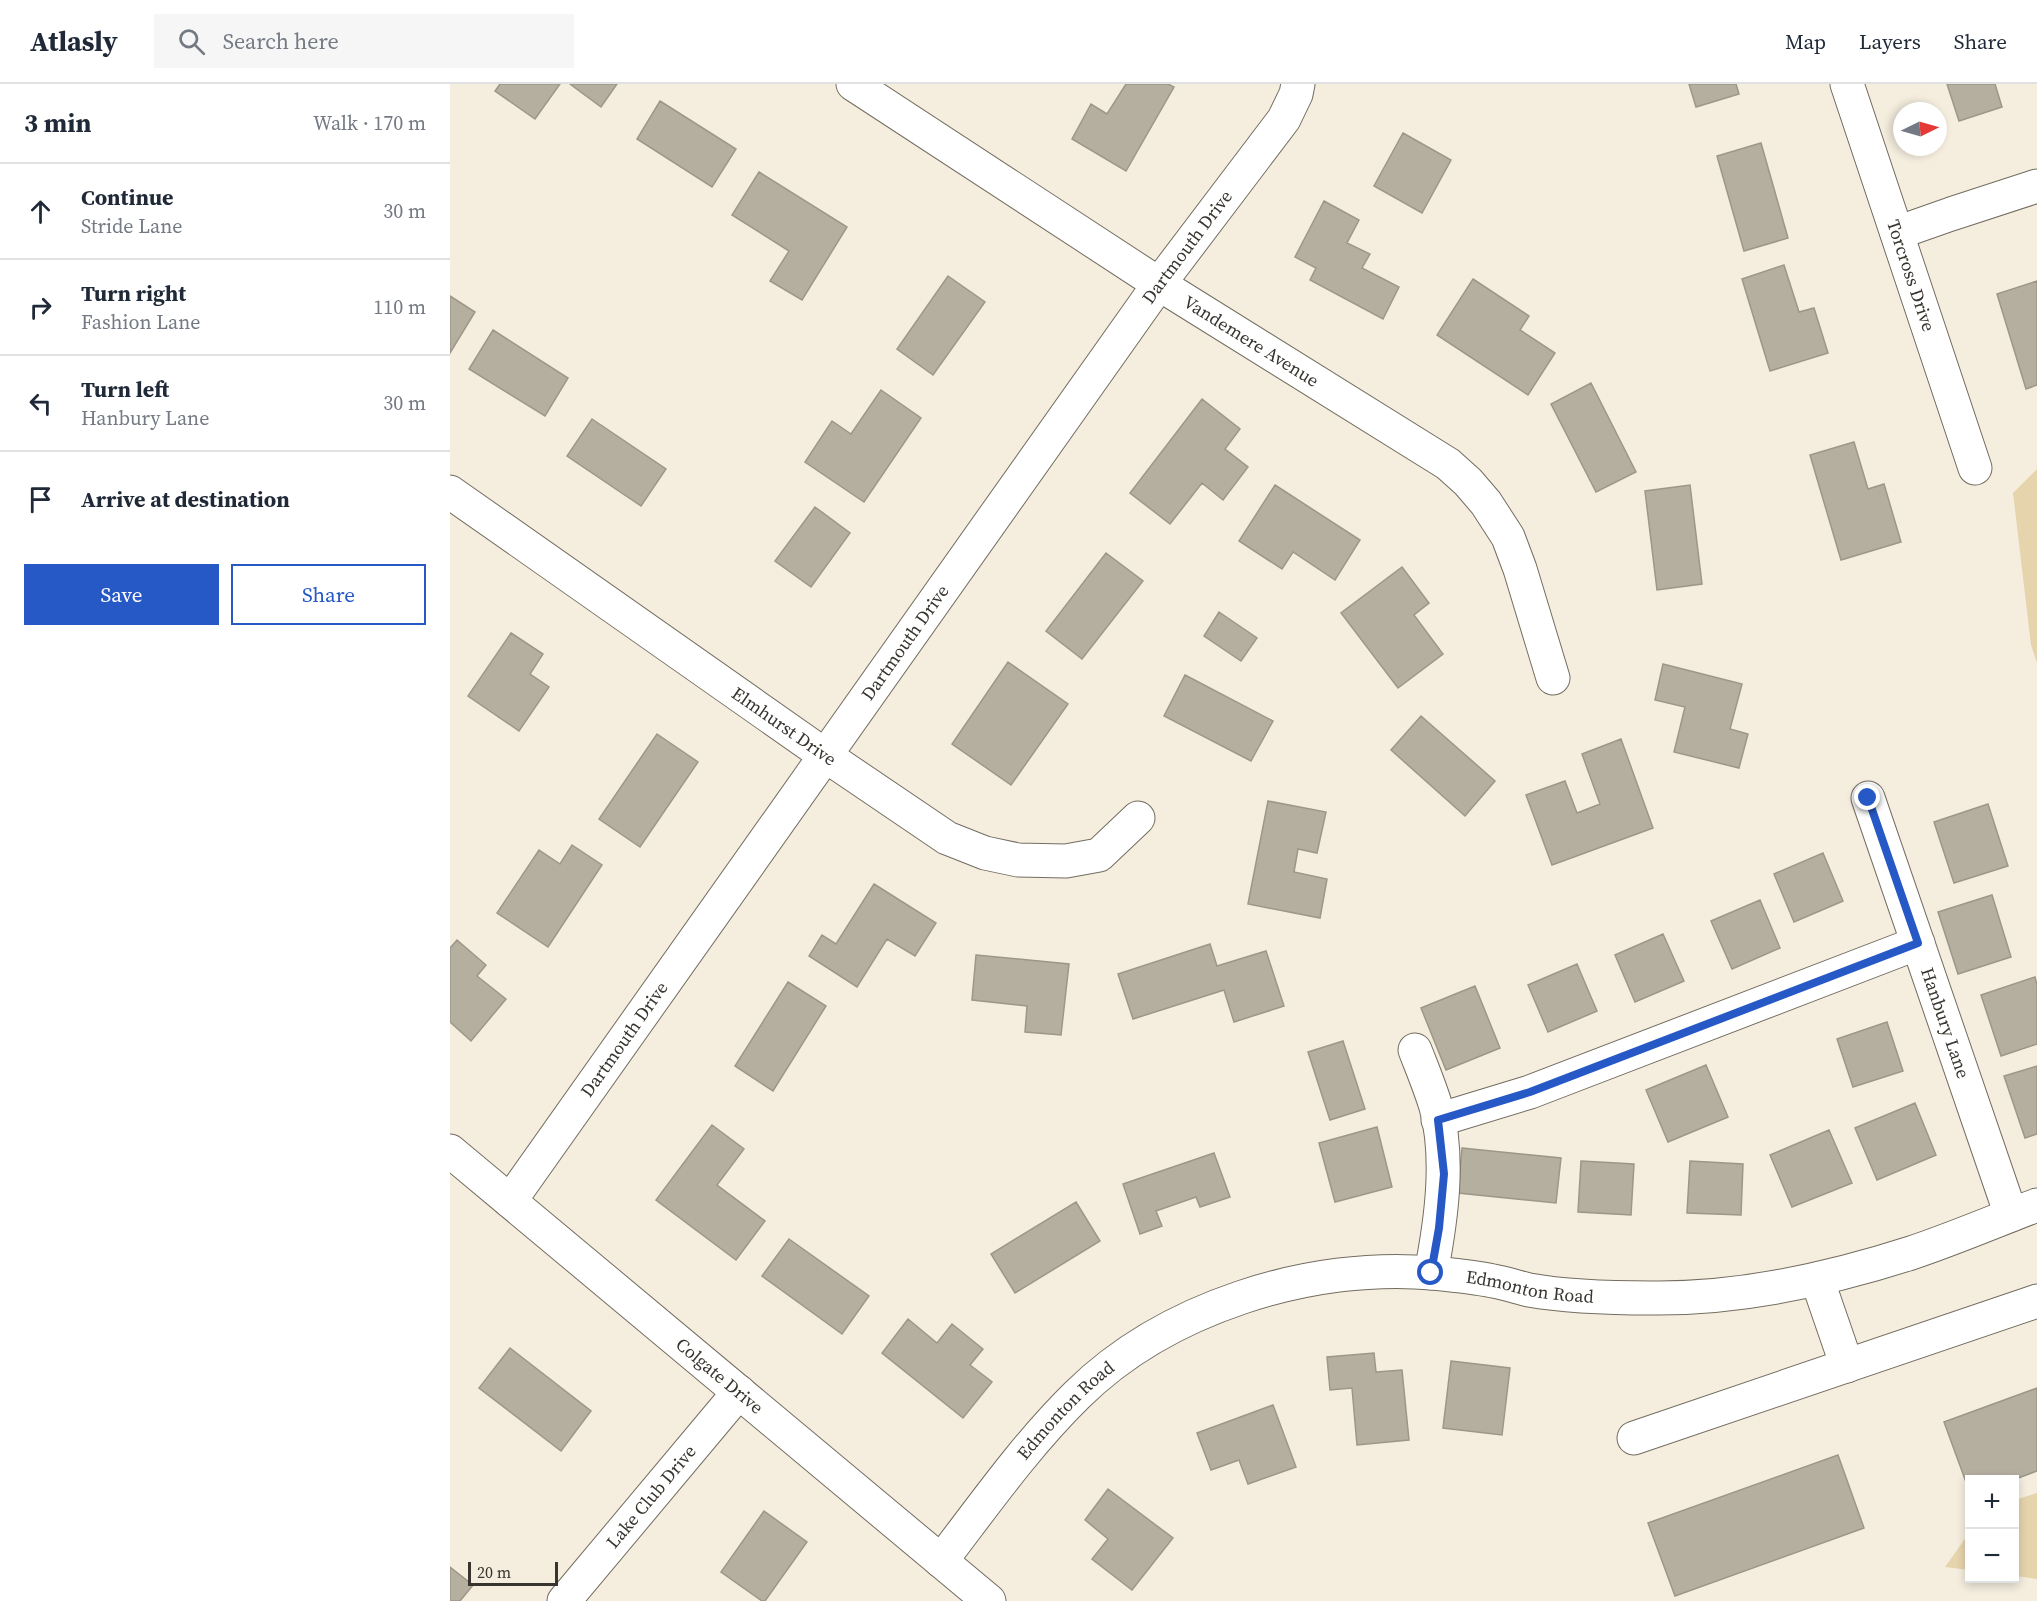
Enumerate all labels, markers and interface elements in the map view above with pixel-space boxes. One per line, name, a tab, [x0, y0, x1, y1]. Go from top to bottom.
search box	[154, 14, 574, 68]
text: Atlasly	[30, 22, 118, 60]
icon: search	[175, 25, 208, 58]
text: Search here	[223, 26, 339, 56]
text: Map	[1785, 27, 1826, 56]
text: Layers	[1859, 27, 1921, 56]
text: Share	[1954, 27, 2007, 56]
north arrow	[1893, 102, 1947, 156]
text: 3 min	[24, 105, 91, 141]
text: Walk · 170 m	[313, 109, 426, 137]
text: Continue	[81, 182, 174, 212]
street label: Dartmouth Drive	[1136, 185, 1238, 309]
icon: ahead	[24, 195, 57, 228]
text: 30 m	[383, 197, 426, 225]
text: Stride Lane	[81, 212, 182, 240]
street label: Torcross Drive	[1881, 216, 1942, 335]
text: Turn right	[81, 278, 186, 308]
street label: Vandemere Avenue	[1179, 289, 1324, 393]
icon: right	[24, 291, 57, 324]
text: 110 m	[373, 293, 426, 321]
text: Fashion Lane	[81, 308, 200, 336]
text: Turn left	[81, 374, 169, 404]
icon: left	[24, 387, 57, 420]
text: 30 m	[383, 389, 426, 417]
text: Hanbury Lane	[81, 404, 209, 432]
icon: arrive	[24, 483, 57, 516]
text: Arrive at destination	[81, 484, 290, 514]
button: Save	[24, 564, 219, 625]
button: Share	[231, 564, 426, 625]
street label: Dartmouth Drive	[855, 579, 954, 705]
street label: Elmhurst Drive	[727, 681, 841, 771]
route end	[1854, 784, 1880, 810]
street label: Hanbury Lane	[1915, 964, 1976, 1082]
street label: Dartmouth Drive	[574, 976, 674, 1102]
route start	[1417, 1259, 1443, 1285]
street label: Edmonton Road	[1464, 1264, 1594, 1309]
street label: Colgate Drive	[671, 1332, 769, 1419]
street label: Edmonton Road	[1011, 1355, 1119, 1465]
street label: Lake Club Drive	[600, 1439, 702, 1553]
map controls	[1965, 1475, 2019, 1583]
button: +	[1965, 1475, 2019, 1529]
button: −	[1965, 1529, 2019, 1583]
scale bar	[468, 1559, 558, 1586]
text: 20 m	[477, 1561, 511, 1583]

